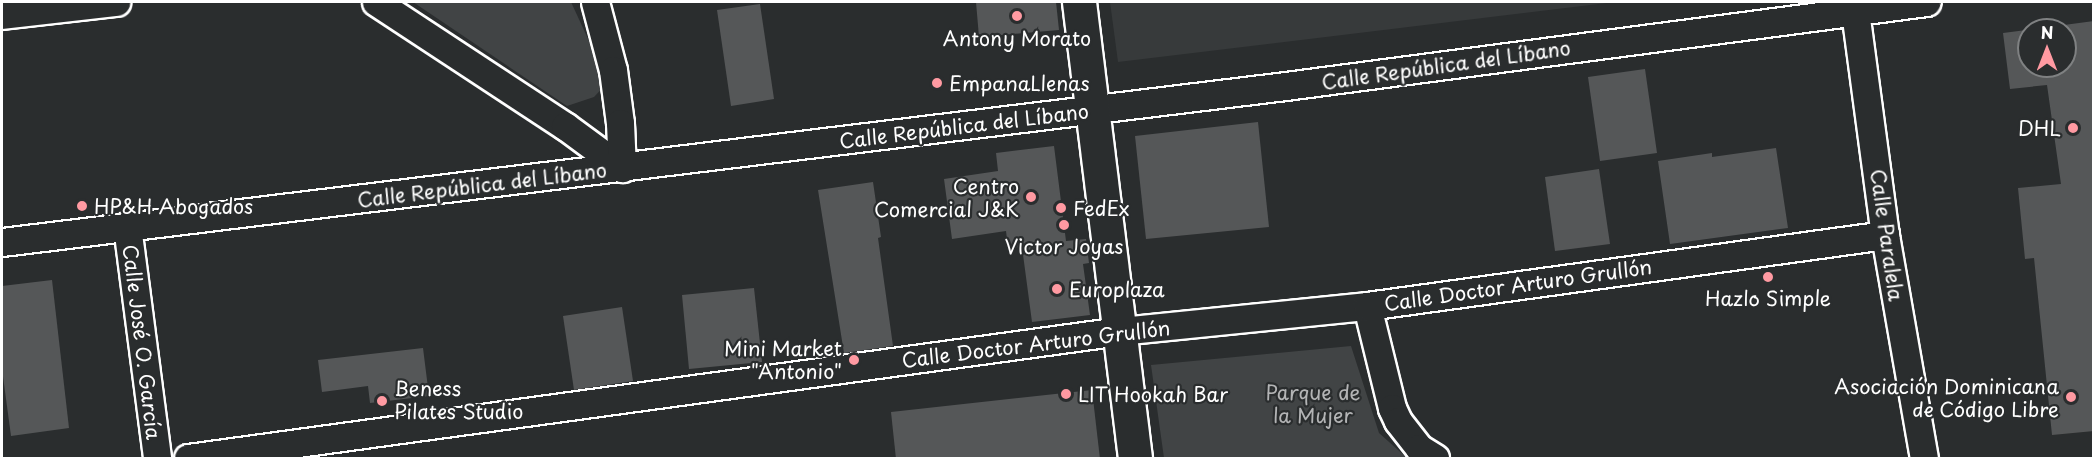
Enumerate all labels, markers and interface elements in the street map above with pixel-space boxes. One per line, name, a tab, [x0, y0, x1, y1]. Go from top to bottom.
marker: Antony Morato	[1010, 9, 1024, 23]
north arrow	[2017, 18, 2077, 78]
text: N	[2041, 20, 2053, 44]
place label: Antony Morato	[944, 26, 1090, 50]
street label: Calle República del Líbano	[1319, 36, 1573, 94]
place label: EmpanaLlenas	[949, 71, 1090, 95]
marker: EmpanaLlenas	[930, 76, 944, 90]
street label: Calle República del Líbano	[837, 99, 1091, 153]
place label: DHL	[2018, 116, 2061, 140]
marker: DHL	[2066, 121, 2080, 135]
street label: Calle República del Líbano	[355, 158, 609, 212]
street label: Calle Paralela	[1866, 167, 1908, 303]
place label: Centro Comercial J&K	[874, 174, 1019, 221]
marker: Centro Comercial J&K	[1024, 190, 1038, 204]
place label: HP&H Abogados	[94, 194, 253, 218]
place label: FedEx	[1073, 196, 1130, 220]
marker: HP&H Abogados	[75, 199, 89, 213]
marker: FedEx	[1054, 201, 1068, 215]
marker: Victor Joyas	[1057, 218, 1071, 232]
place label: Victor Joyas	[1004, 234, 1124, 258]
street label: Calle José O. García	[118, 242, 166, 442]
street label: Calle Doctor Arturo Grullón	[1381, 254, 1655, 316]
marker: Hazlo Simple	[1761, 270, 1775, 284]
place label: Europlaza	[1069, 277, 1165, 301]
marker: Europlaza	[1050, 282, 1064, 296]
place label: Hazlo Simple	[1705, 286, 1831, 310]
street label: Calle Doctor Arturo Grullón	[899, 315, 1173, 373]
place label: Mini Market "Antonio"	[723, 336, 842, 383]
marker: Mini Market "Antonio"	[847, 353, 861, 367]
place label: Asociación Dominicana de Código Libre	[1834, 374, 2059, 421]
place label: Beness Pilates Studio	[394, 377, 523, 424]
park label: Parque de la Mujer	[1265, 381, 1361, 428]
place label: LIT Hookah Bar	[1078, 382, 1232, 406]
marker: LIT Hookah Bar	[1059, 387, 1073, 401]
marker: Asociación Dominicana de Código Libre	[2064, 390, 2078, 404]
marker: Beness Pilates Studio	[375, 394, 389, 408]

